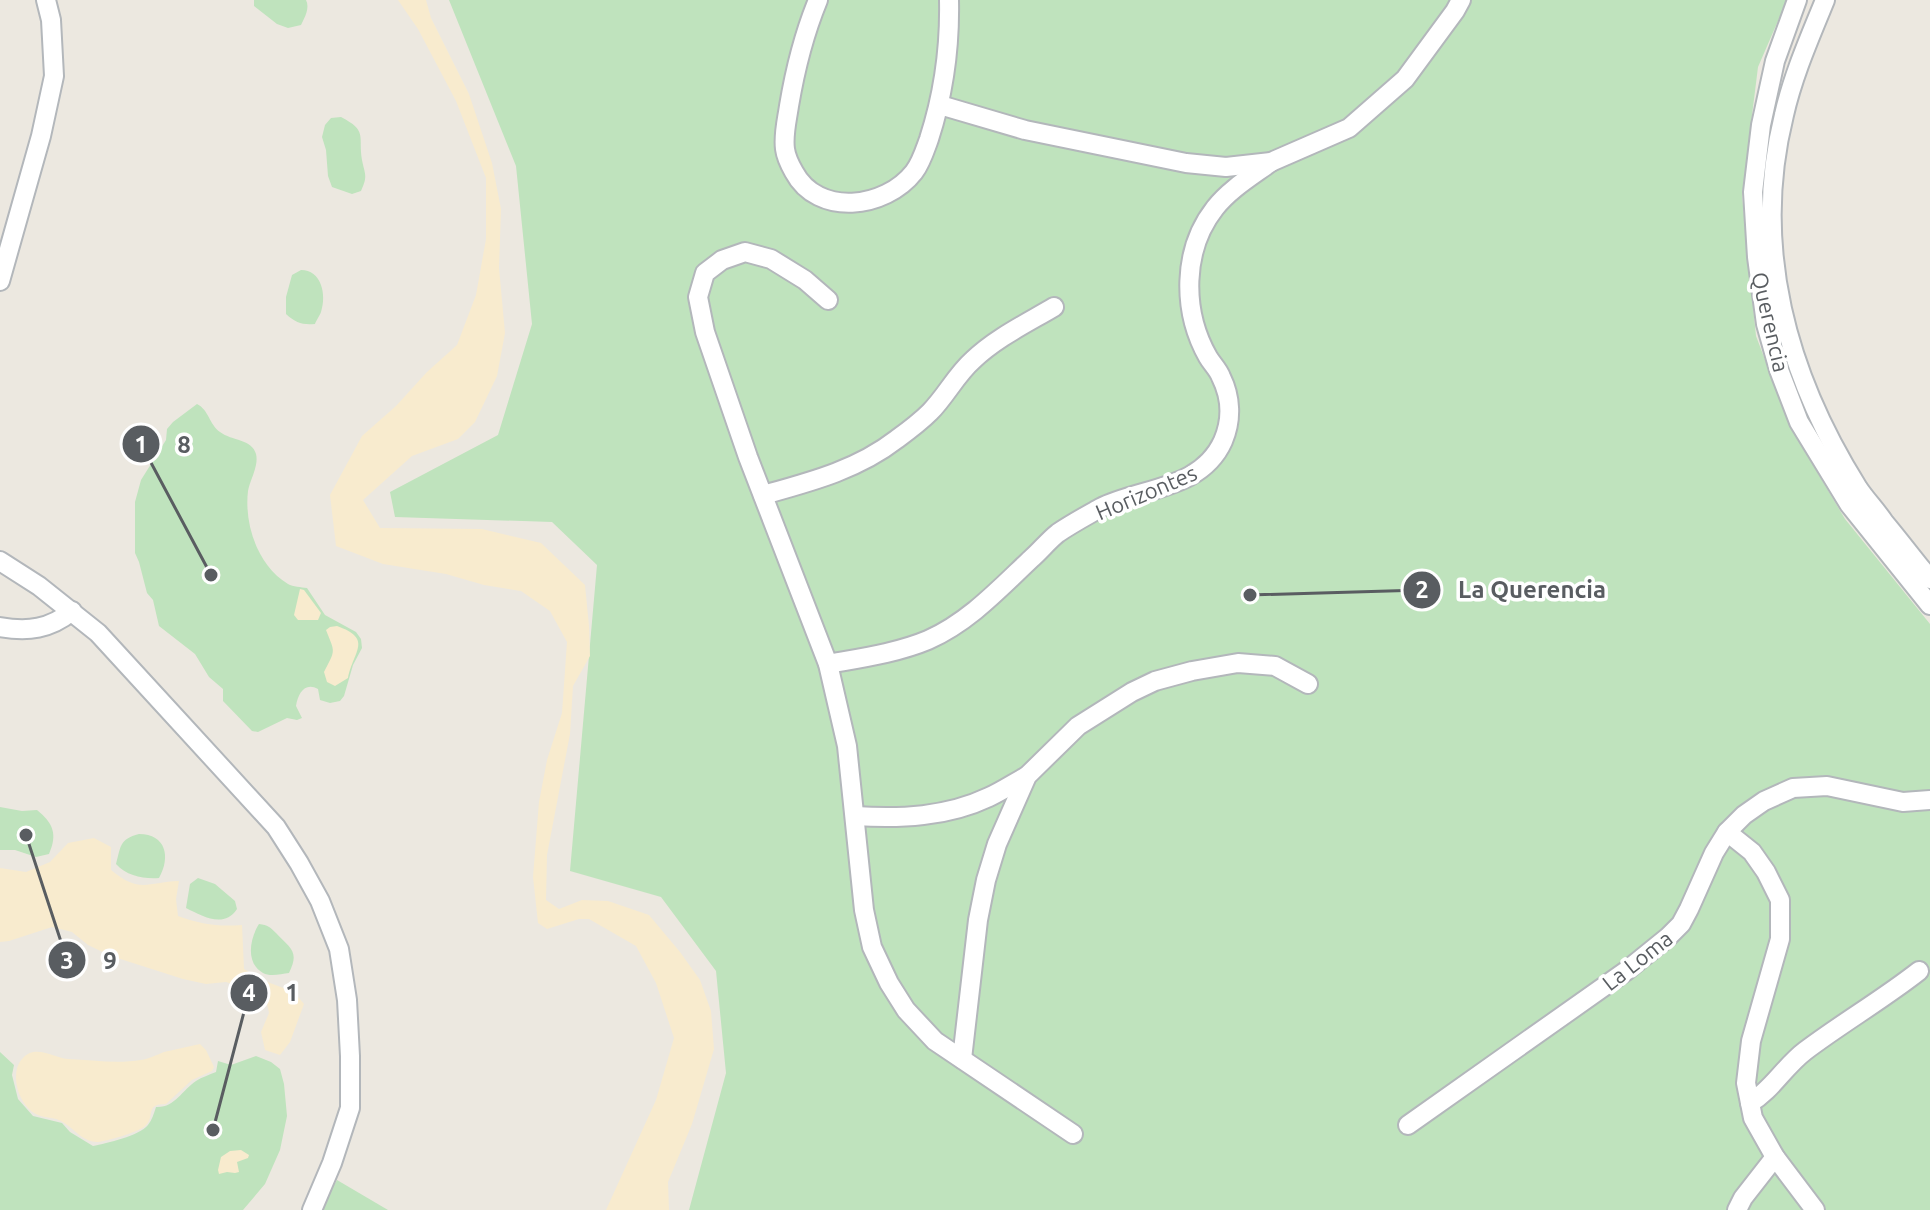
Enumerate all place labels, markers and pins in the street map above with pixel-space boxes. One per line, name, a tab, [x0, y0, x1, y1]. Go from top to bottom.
callout: 8	[121, 420, 207, 468]
callout: La Querencia	[1402, 566, 1622, 614]
callout: 9	[47, 936, 133, 984]
callout: 1	[229, 969, 315, 1017]

